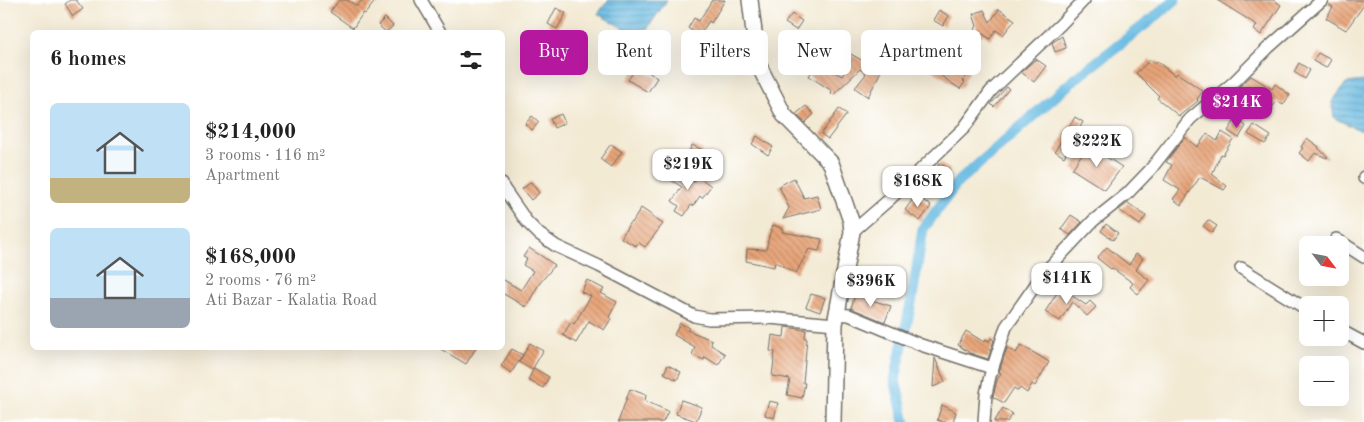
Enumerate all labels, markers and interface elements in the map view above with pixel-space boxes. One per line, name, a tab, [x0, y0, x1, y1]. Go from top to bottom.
chip: Buy	[520, 30, 588, 75]
chip: Rent	[598, 30, 671, 75]
chip: Filters	[681, 30, 768, 75]
chip: New	[778, 30, 851, 75]
chip: Apartment	[861, 30, 981, 75]
icon: filters	[457, 46, 485, 74]
text: 6 homes	[50, 49, 126, 70]
pin: $214K	[1202, 86, 1272, 129]
text: $214K	[1212, 95, 1262, 111]
text: $214,000	[205, 122, 296, 143]
icon: home	[90, 123, 150, 183]
pin: $222K	[1062, 126, 1132, 168]
text: $222K	[1072, 134, 1122, 150]
text: 3 rooms · 116 m²	[205, 148, 325, 164]
pin: $219K	[653, 148, 723, 191]
text: $219K	[663, 157, 713, 173]
pin: $168K	[883, 166, 953, 208]
text: Apartment	[205, 168, 280, 184]
text: $168K	[893, 174, 943, 190]
north arrow	[1299, 236, 1349, 286]
map controls	[1299, 236, 1349, 406]
text: $168,000	[205, 247, 296, 268]
icon: home	[90, 248, 150, 308]
pin: $141K	[1032, 262, 1102, 305]
pin: $396K	[836, 266, 906, 308]
text: $141K	[1042, 271, 1092, 287]
text: 2 rooms · 76 m²	[205, 273, 316, 289]
text: $396K	[846, 274, 896, 290]
text: Ati Bazar - Kalatia Road	[205, 293, 377, 309]
button: +	[1299, 296, 1349, 346]
button: −	[1299, 356, 1349, 406]

